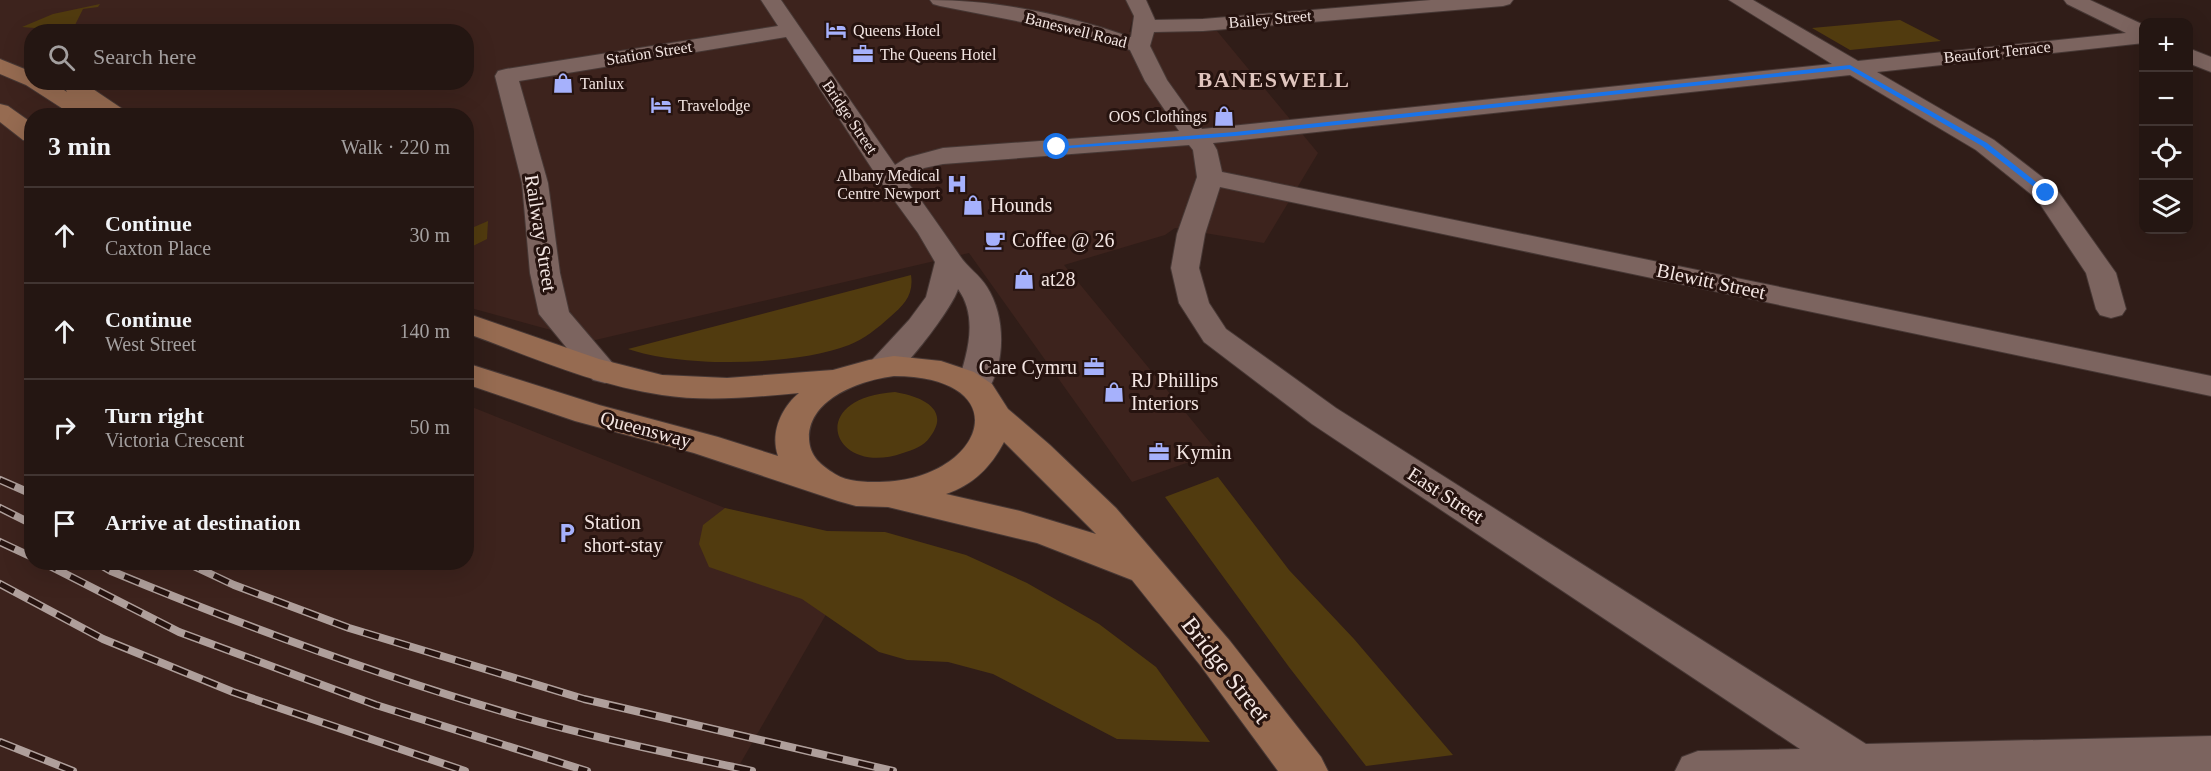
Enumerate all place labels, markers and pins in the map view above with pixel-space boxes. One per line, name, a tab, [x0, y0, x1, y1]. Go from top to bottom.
hotel icon: Queens Hotel	[824, 18, 848, 42]
place label: Queens Hotel	[853, 22, 941, 39]
office icon: The Queens Hotel	[851, 42, 875, 66]
place label: The Queens Hotel	[880, 46, 997, 63]
shop icon: Tanlux	[551, 71, 575, 95]
place label: Tanlux	[580, 75, 624, 92]
hotel icon: Travelodge	[649, 93, 673, 117]
place label: Travelodge	[678, 97, 750, 115]
shop icon: OOS Clothings	[1212, 104, 1236, 128]
place label: OOS Clothings	[1109, 108, 1207, 126]
place label: Albany Medical Centre Newport	[836, 167, 941, 203]
hospital icon: Albany Medical Centre Newport	[945, 172, 969, 196]
shop icon: Hounds	[961, 193, 985, 217]
place label: Hounds	[990, 194, 1052, 216]
cafe icon: Coffee @ 26	[983, 228, 1007, 252]
place label: Coffee @ 26	[1012, 229, 1114, 252]
shop icon: at28	[1012, 267, 1036, 291]
place label: at28	[1041, 268, 1075, 290]
office icon: Care Cymru	[1082, 355, 1106, 379]
place label: Care Cymru	[979, 356, 1077, 379]
place label: RJ Phillips Interiors	[1131, 369, 1218, 414]
shop icon: RJ Phillips Interiors	[1102, 380, 1126, 404]
office icon: Kymin	[1147, 440, 1171, 464]
place label: Kymin	[1176, 441, 1232, 464]
place label: Station short-stay	[584, 511, 663, 557]
parking icon: Station short-stay	[555, 521, 579, 545]

